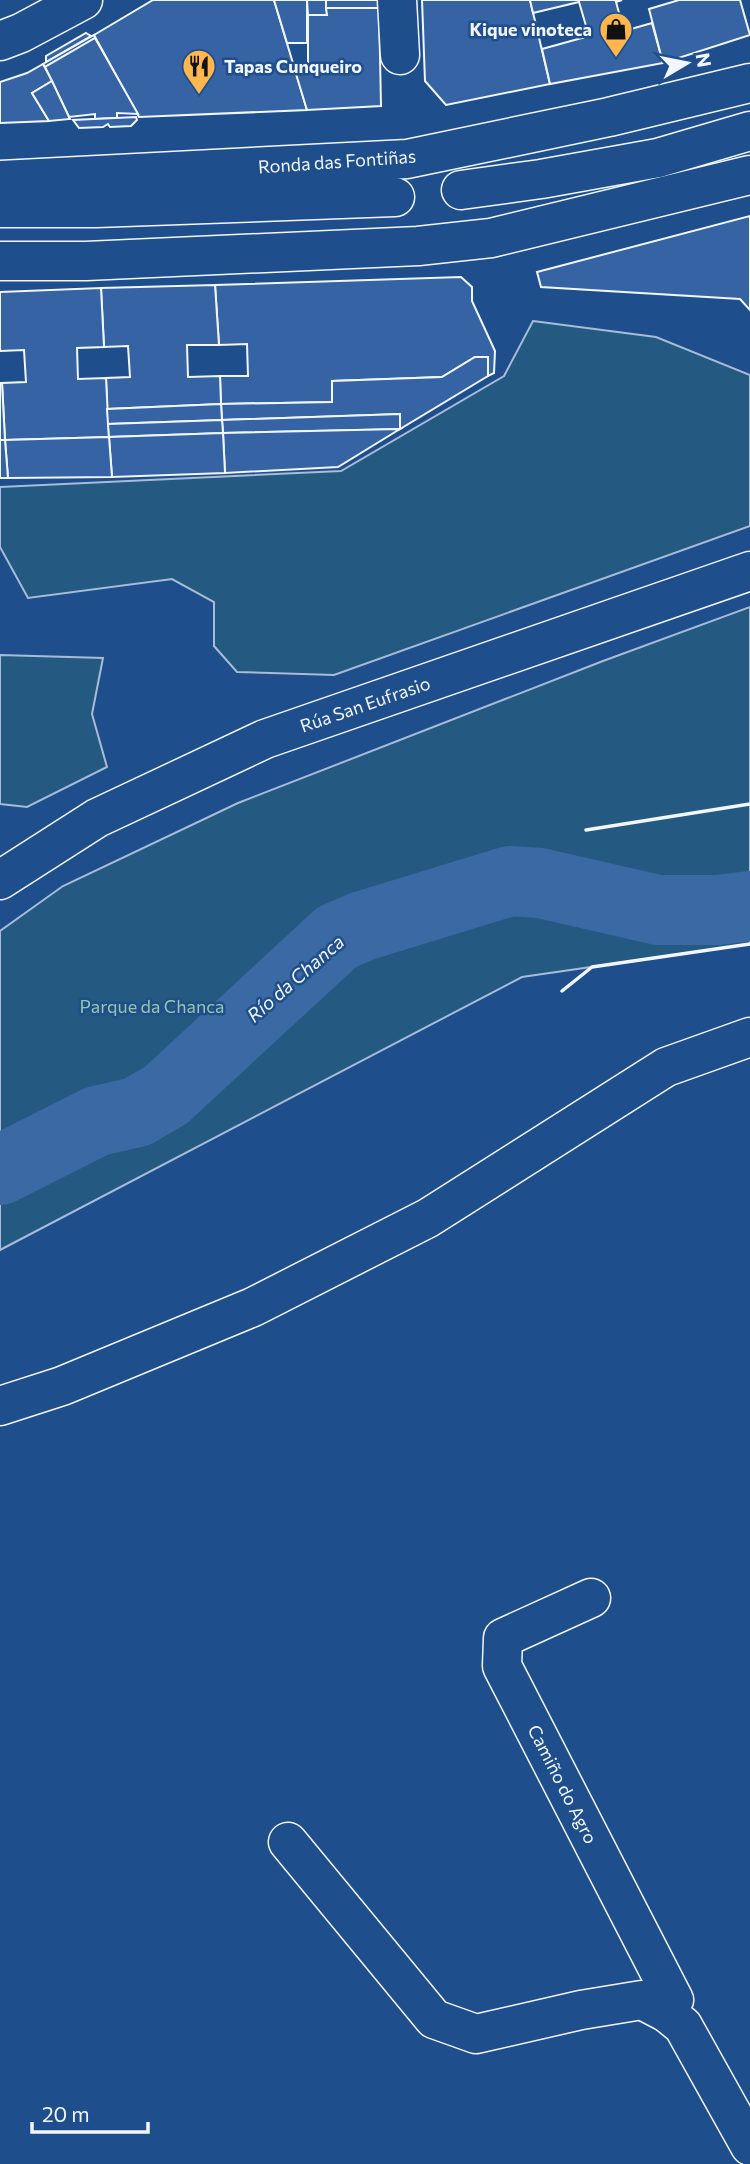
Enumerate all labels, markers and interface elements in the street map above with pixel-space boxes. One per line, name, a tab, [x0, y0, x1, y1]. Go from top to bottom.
shop icon: Kique vinoteca	[597, 10, 635, 59]
place label: Kique vinoteca	[470, 18, 592, 40]
north arrow	[652, 28, 722, 98]
restaurant icon: Tapas Cunqueiro	[180, 47, 218, 96]
text: N	[692, 51, 717, 69]
place label: Tapas Cunqueiro	[224, 55, 362, 77]
street label: Ronda das Fontiñas	[257, 145, 417, 177]
street label: Rúa San Eufrasio	[297, 671, 433, 737]
water label: Río da Chanca	[242, 930, 348, 1026]
park label: Parque da Chanca	[79, 995, 225, 1017]
street label: Camiño do Agro	[524, 1721, 602, 1847]
scale bar	[32, 2090, 147, 2134]
text: 20 m	[42, 2101, 90, 2126]

